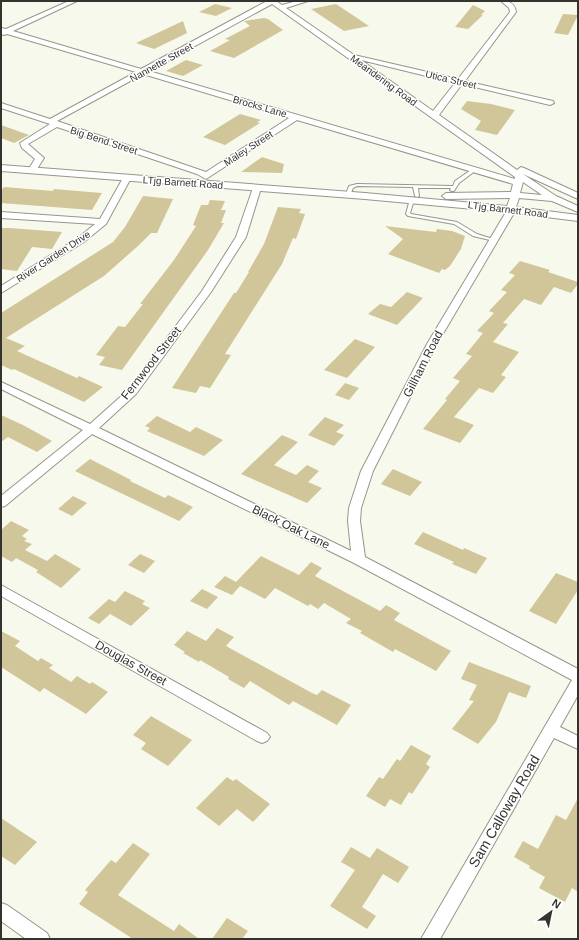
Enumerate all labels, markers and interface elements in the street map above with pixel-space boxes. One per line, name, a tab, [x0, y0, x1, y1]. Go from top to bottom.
street label: Nannette Street	[128, 41, 195, 84]
street label: Meandering Road	[348, 53, 419, 108]
street label: Utica Street	[424, 68, 478, 91]
street label: Brocks Lane	[232, 94, 289, 120]
street label: Big Bend Street	[69, 124, 139, 157]
street label: Maley Street	[222, 128, 275, 168]
street label: LTjg Barnett Road	[142, 174, 223, 191]
street label: LTjg Barnett Road	[467, 199, 549, 220]
street label: River Garden Drive	[14, 228, 93, 284]
street label: Fernwood Street	[118, 323, 184, 402]
street label: Gillham Road	[400, 328, 446, 400]
street label: Black Oak Lane	[250, 502, 332, 552]
street label: Douglas Street	[93, 638, 170, 689]
street label: Sam Calloway Road	[465, 752, 543, 870]
north arrow	[531, 892, 571, 932]
text: N	[550, 896, 563, 911]

